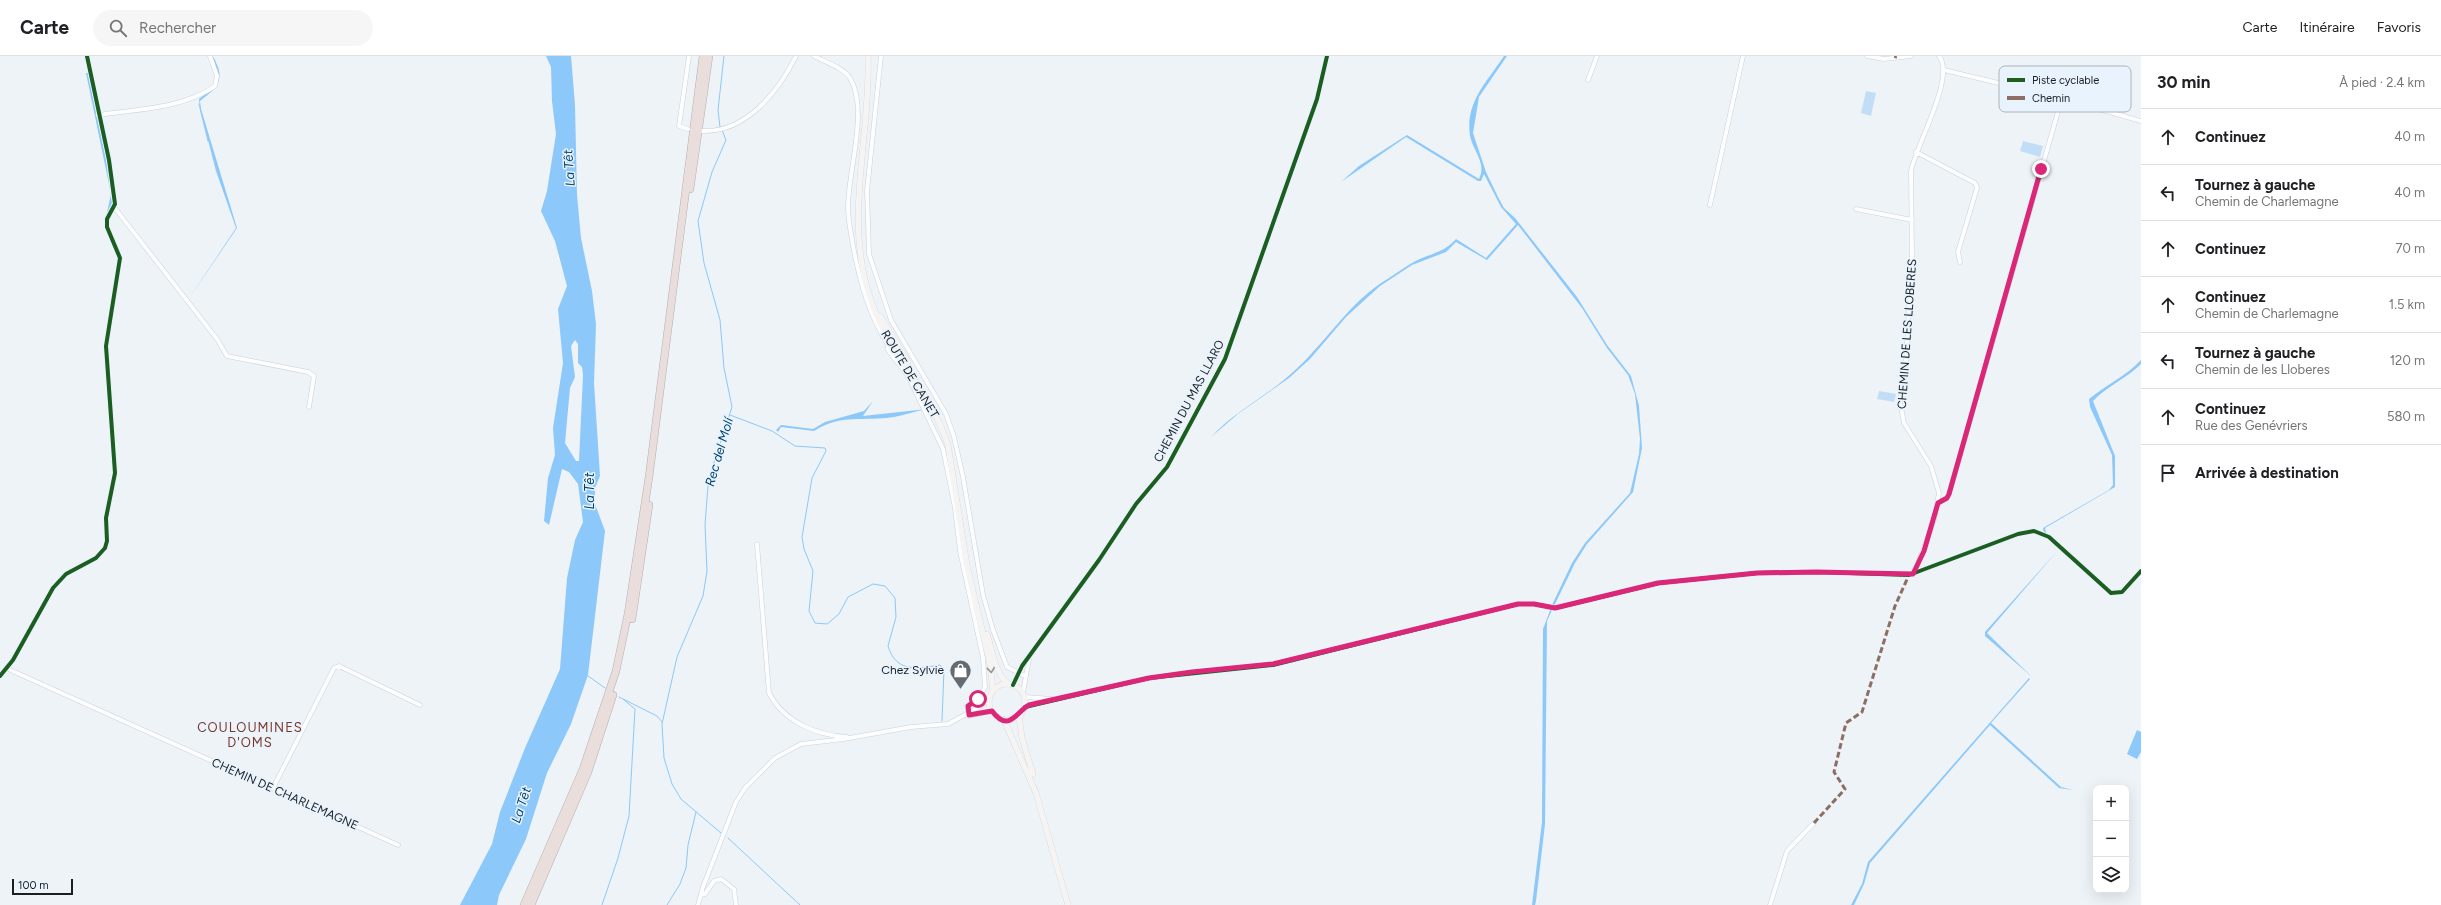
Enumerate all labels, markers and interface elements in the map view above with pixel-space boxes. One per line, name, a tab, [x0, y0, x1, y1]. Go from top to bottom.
search box	[93, 10, 373, 46]
text: Carte	[20, 16, 69, 39]
icon: search	[107, 17, 129, 39]
text: Rechercher	[139, 19, 216, 37]
text: Carte	[2243, 19, 2277, 36]
text: Itinéraire	[2299, 19, 2355, 36]
text: Favoris	[2377, 19, 2421, 36]
legend	[1999, 66, 2131, 112]
text: 30 min	[2157, 72, 2210, 92]
text: Piste cyclable	[2032, 74, 2099, 87]
text: À pied · 2.4 km	[2339, 75, 2425, 90]
text: Chemin	[2032, 92, 2070, 105]
icon: ahead	[2157, 126, 2179, 148]
text: Continuez	[2195, 128, 2266, 146]
text: 40 m	[2394, 129, 2425, 144]
water label: La Têt	[560, 148, 578, 187]
route end	[2032, 160, 2050, 178]
text: Tournez à gauche	[2195, 176, 2315, 194]
icon: left	[2157, 182, 2179, 204]
text: 40 m	[2394, 185, 2425, 200]
text: Chemin de Charlemagne	[2195, 194, 2338, 209]
icon: ahead	[2157, 238, 2179, 260]
text: Continuez	[2195, 240, 2266, 258]
text: 70 m	[2395, 241, 2425, 256]
street label: CHEMIN DE LES LLOBERES	[1895, 258, 1919, 410]
text: Continuez	[2195, 288, 2266, 306]
icon: ahead	[2157, 294, 2179, 316]
text: 1.5 km	[2389, 297, 2425, 312]
text: Chemin de Charlemagne	[2195, 306, 2338, 321]
street label: ROUTE DE CANET	[878, 328, 942, 421]
street label: CHEMIN DU MAS LLARO	[1151, 338, 1227, 464]
text: Tournez à gauche	[2195, 344, 2315, 362]
icon: left	[2157, 350, 2179, 372]
text: 120 m	[2390, 353, 2425, 368]
text: Chemin de les Lloberes	[2195, 362, 2330, 377]
text: Continuez	[2195, 400, 2266, 418]
icon: ahead	[2157, 406, 2179, 428]
text: 580 m	[2387, 409, 2425, 424]
water label: Rec del Molí	[702, 414, 737, 488]
text: Rue des Genévriers	[2195, 418, 2308, 433]
icon: arrive	[2157, 462, 2179, 484]
text: Arrivée à destination	[2195, 464, 2339, 482]
water label: La Têt	[582, 472, 597, 509]
shop icon: Chez Sylvie	[947, 657, 973, 690]
place label: Chez Sylvie	[881, 663, 944, 677]
one-way arrow	[986, 667, 995, 673]
route start	[969, 690, 987, 708]
district label: COULOUMINES D'OMS	[197, 720, 303, 750]
street label: CHEMIN DE CHARLEMAGNE	[210, 755, 360, 833]
water label: La Têt	[508, 784, 534, 825]
map controls	[2093, 785, 2129, 893]
button: +	[2093, 785, 2129, 821]
button: −	[2093, 821, 2129, 857]
button: layers	[2093, 857, 2129, 893]
scale bar	[12, 877, 73, 896]
text: 100 m	[18, 879, 49, 892]

